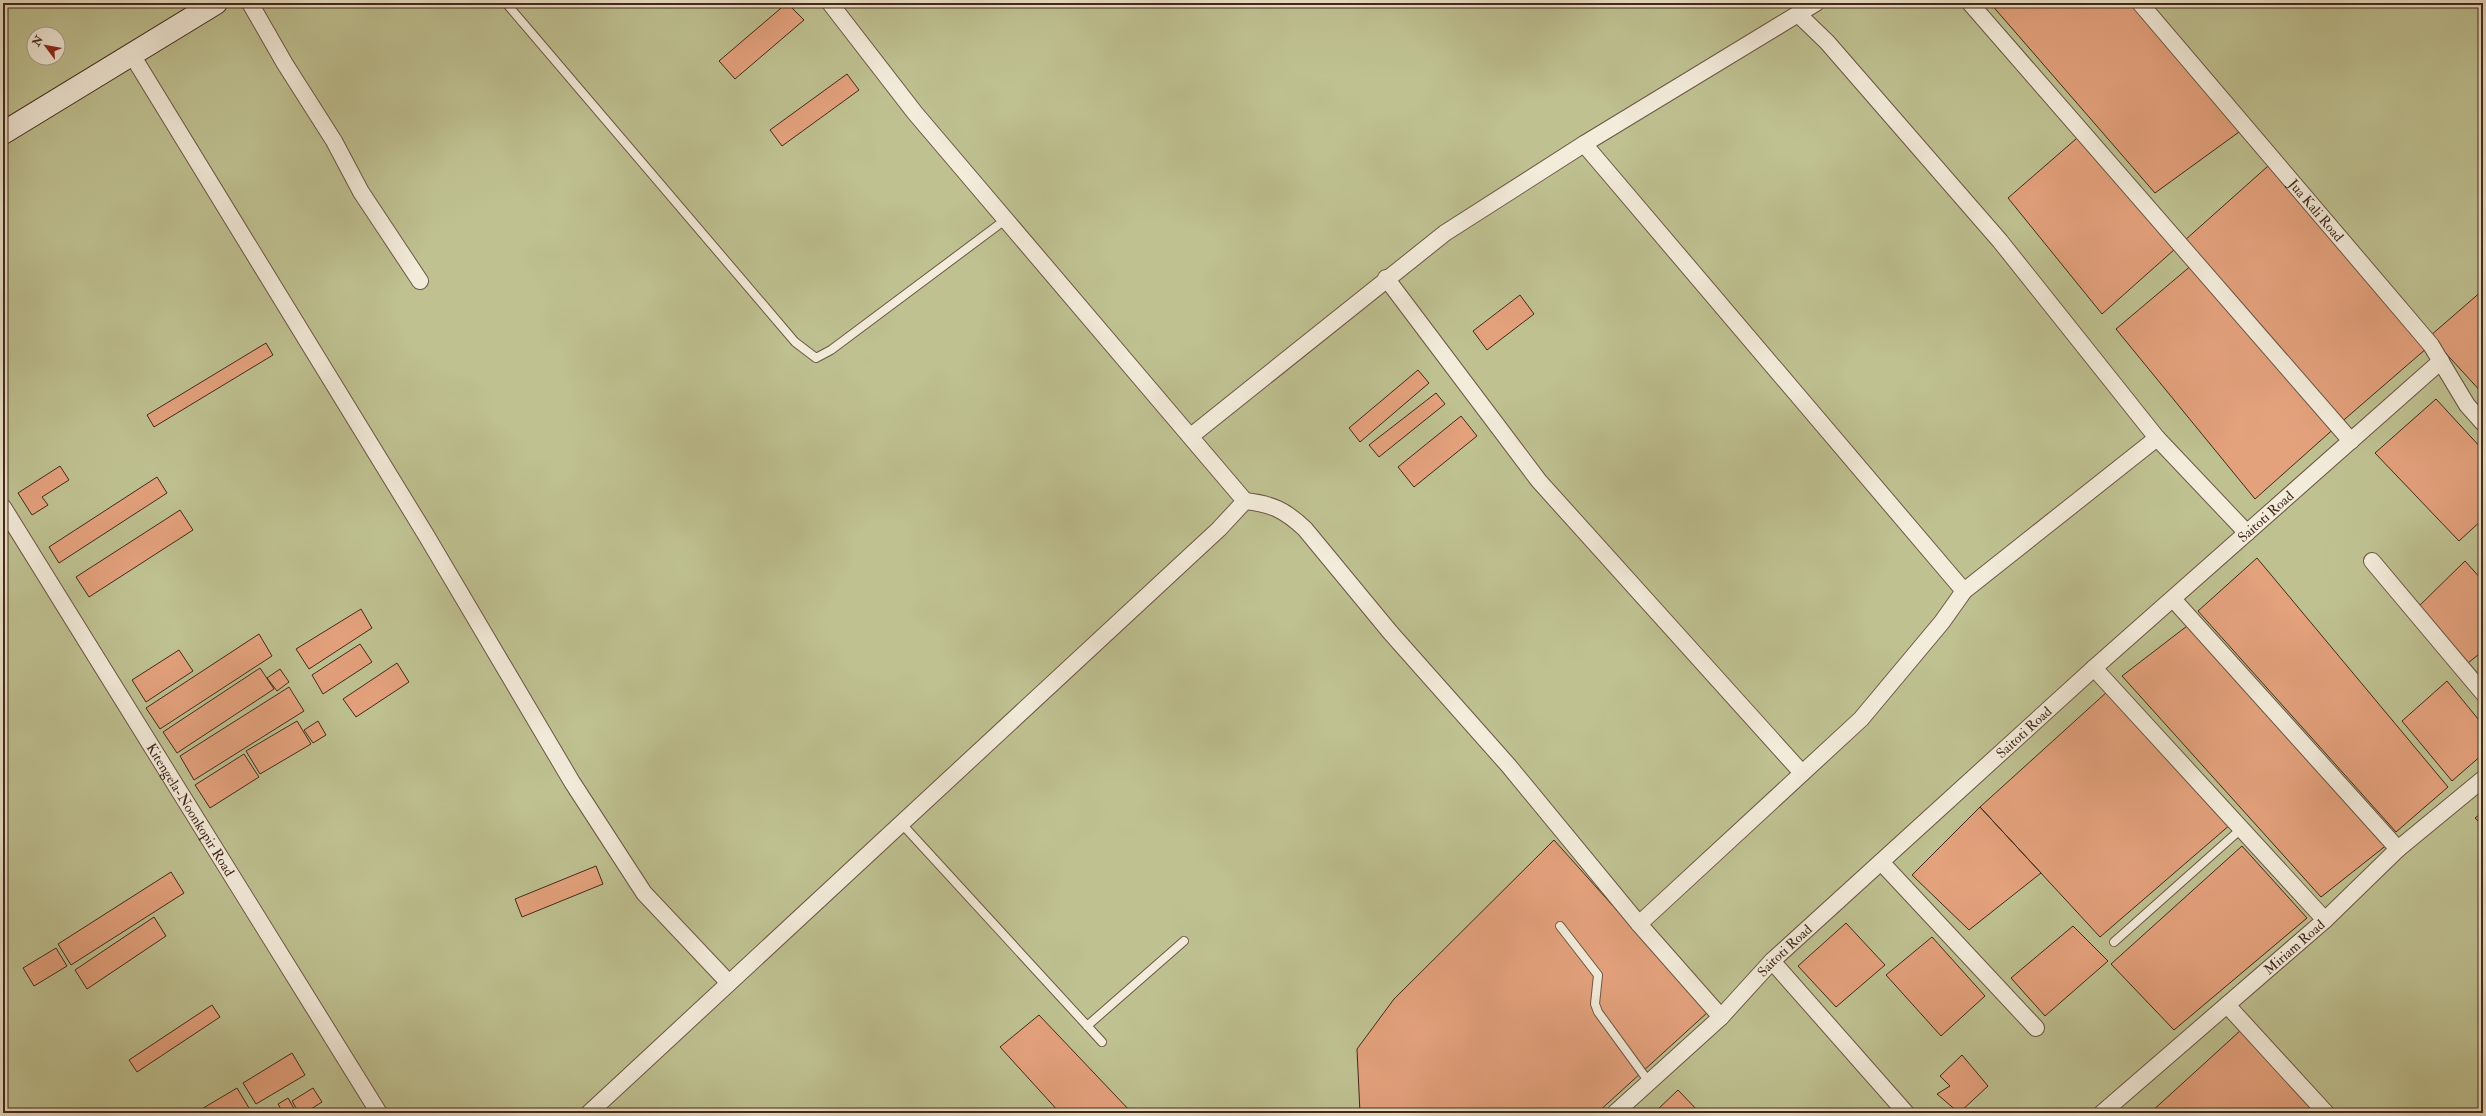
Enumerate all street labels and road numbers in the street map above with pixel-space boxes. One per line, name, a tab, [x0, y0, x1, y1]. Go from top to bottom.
street label: Jua Kali Road	[2284, 175, 2348, 245]
street label: Saitoti Road	[2234, 487, 2297, 546]
street label: Saitoti Road	[1992, 702, 2055, 762]
street label: Kitengela-Noonkopir Road	[143, 740, 238, 879]
street label: Miriam Road	[2260, 916, 2328, 978]
street label: Saitoti Road	[1753, 920, 1815, 980]

